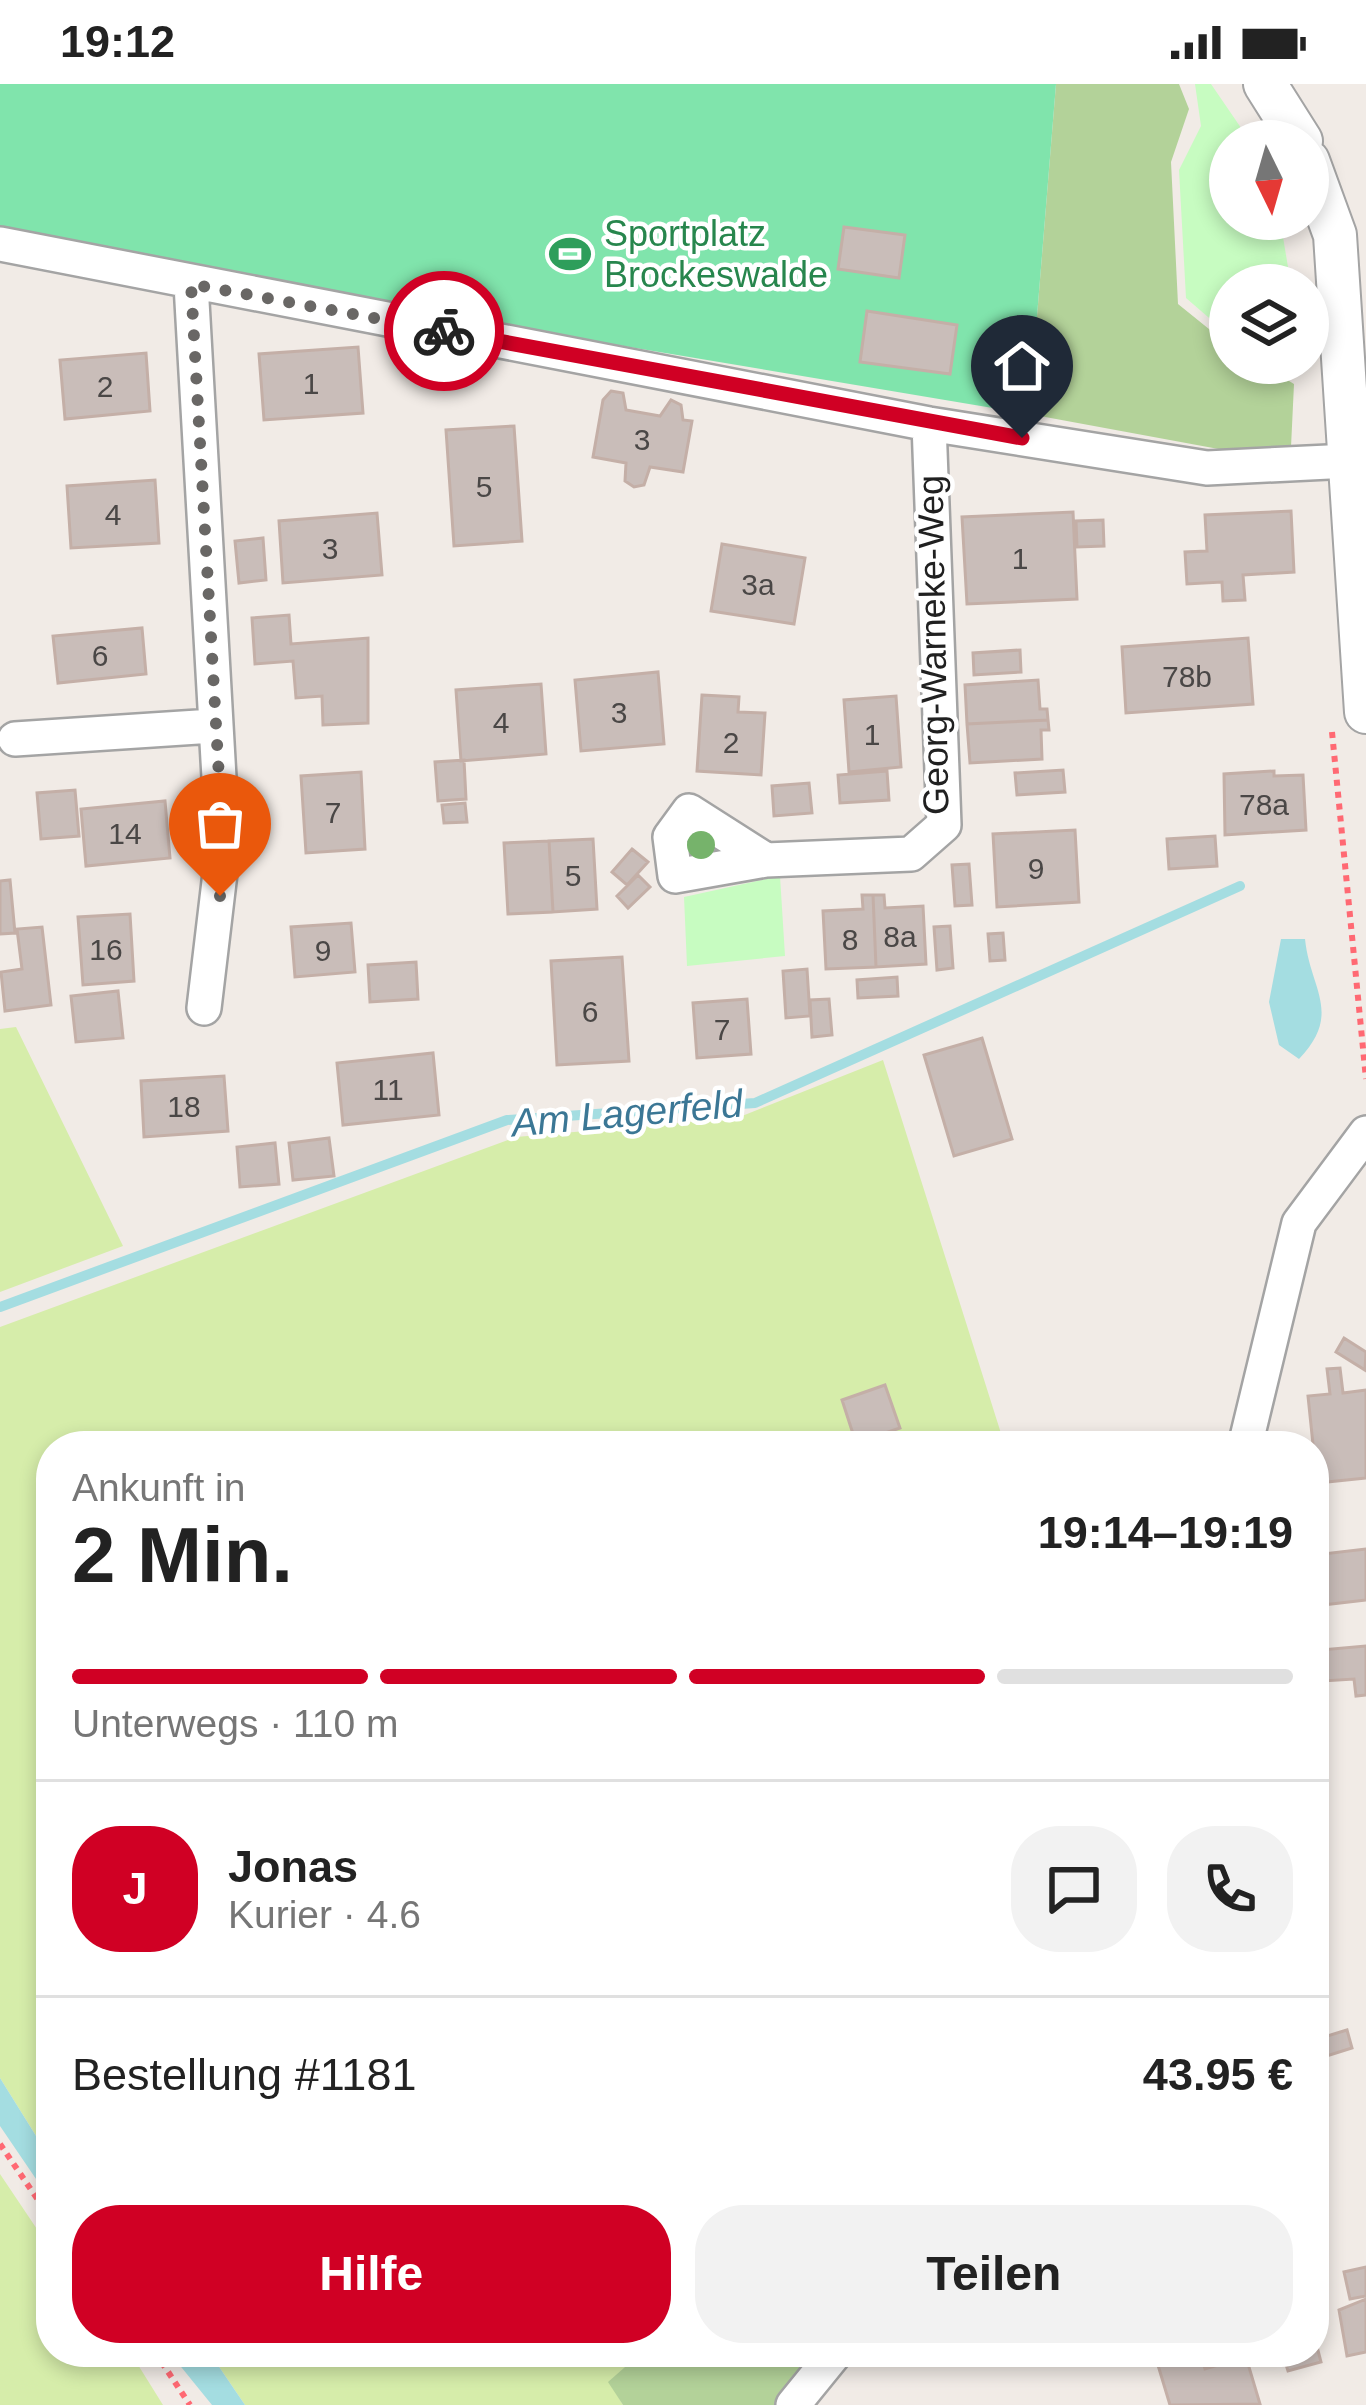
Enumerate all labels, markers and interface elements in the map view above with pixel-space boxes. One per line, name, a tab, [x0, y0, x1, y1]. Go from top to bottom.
text: 19:12	[60, 16, 175, 67]
north arrow	[1209, 120, 1329, 240]
map controls	[1209, 120, 1329, 384]
place label: Sportplatz Brockeswalde	[604, 213, 828, 295]
sports icon: Sportplatz Brockeswalde	[547, 231, 593, 277]
button: layers	[1209, 264, 1329, 384]
courier	[384, 271, 504, 391]
icon: bike	[411, 298, 477, 364]
pin	[971, 315, 1073, 438]
icon: home	[989, 333, 1055, 399]
house number: 1	[303, 367, 319, 400]
house number: 2	[97, 370, 113, 403]
house number: 3	[634, 423, 650, 456]
house number: 5	[476, 470, 492, 503]
street label: Georg-Warneke-Weg	[910, 475, 956, 815]
house number: 4	[105, 498, 121, 531]
house number: 3	[322, 532, 338, 565]
house number: 1	[1012, 542, 1028, 575]
house number: 3a	[741, 568, 775, 601]
house number: 6	[92, 639, 108, 672]
house number: 78b	[1162, 660, 1212, 693]
house number: 3	[611, 696, 627, 729]
house number: 4	[493, 706, 509, 739]
house number: 1	[864, 718, 880, 751]
house number: 2	[723, 726, 739, 759]
pin	[169, 773, 271, 896]
house number: 78a	[1239, 788, 1289, 821]
icon: bag	[187, 791, 253, 857]
house number: 7	[325, 796, 341, 829]
house number: 14	[108, 817, 142, 850]
house number: 9	[1028, 852, 1044, 885]
house number: 5	[565, 859, 581, 892]
house number: 8a	[883, 920, 917, 953]
house number: 8	[842, 923, 858, 956]
house number: 16	[89, 933, 123, 966]
house number: 9	[315, 934, 331, 967]
house number: 6	[582, 995, 598, 1028]
house number: 7	[714, 1013, 730, 1046]
house number: 11	[372, 1073, 404, 1106]
water label: Am Lagerfeld	[508, 1081, 746, 1145]
house number: 18	[167, 1090, 201, 1123]
text: Ankunft in	[72, 1466, 245, 1509]
text: 19:14–19:19	[1038, 1507, 1293, 1558]
text: 2 Min.	[72, 1511, 293, 1599]
text: Unterwegs · 110 m	[72, 1702, 399, 1745]
button: chat	[1011, 1826, 1137, 1952]
button: phone	[1167, 1826, 1293, 1952]
text: Jonas	[228, 1841, 358, 1892]
text: J	[122, 1863, 148, 1914]
text: Kurier · 4.6	[228, 1893, 421, 1936]
text: Bestellung #1181	[72, 2049, 416, 2100]
text: 43.95 €	[1143, 2049, 1293, 2100]
button: Hilfe	[72, 2205, 671, 2343]
button: Teilen	[695, 2205, 1293, 2343]

